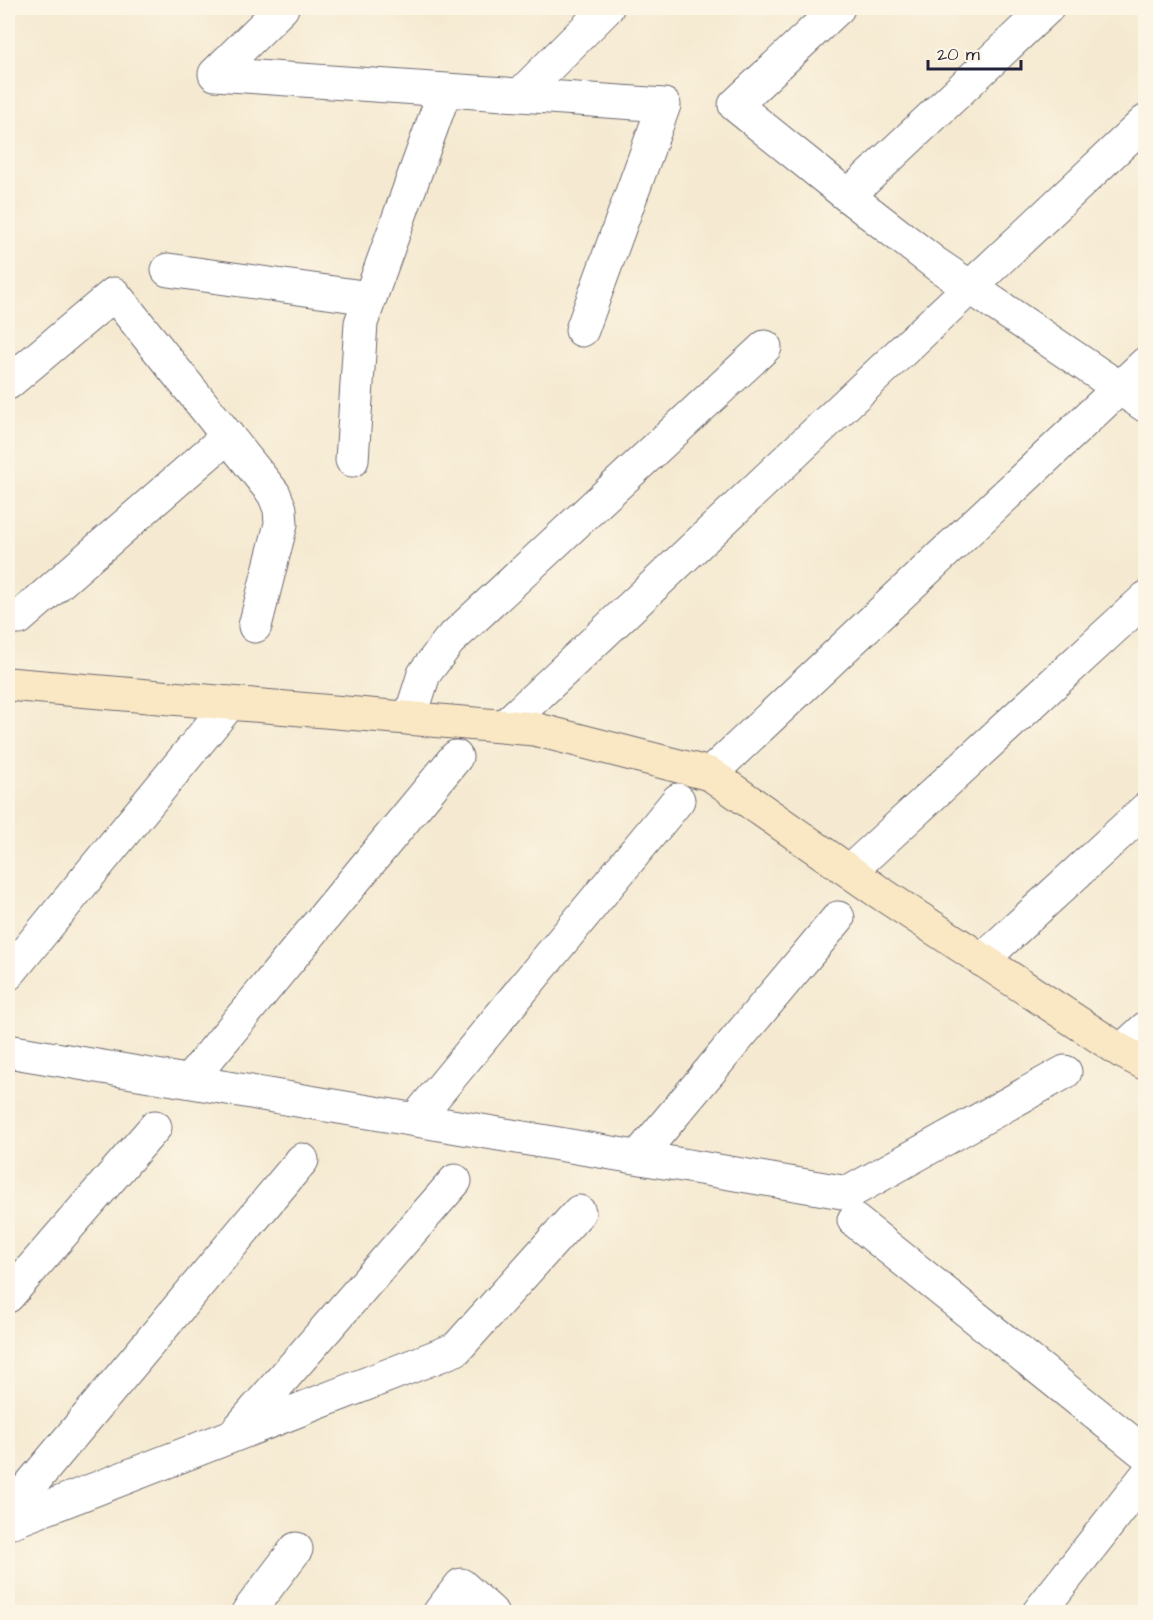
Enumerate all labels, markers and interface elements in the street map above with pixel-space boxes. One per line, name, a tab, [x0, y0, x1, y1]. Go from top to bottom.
scale bar	[928, 33, 1021, 71]
text: 20 m	[937, 42, 980, 67]

